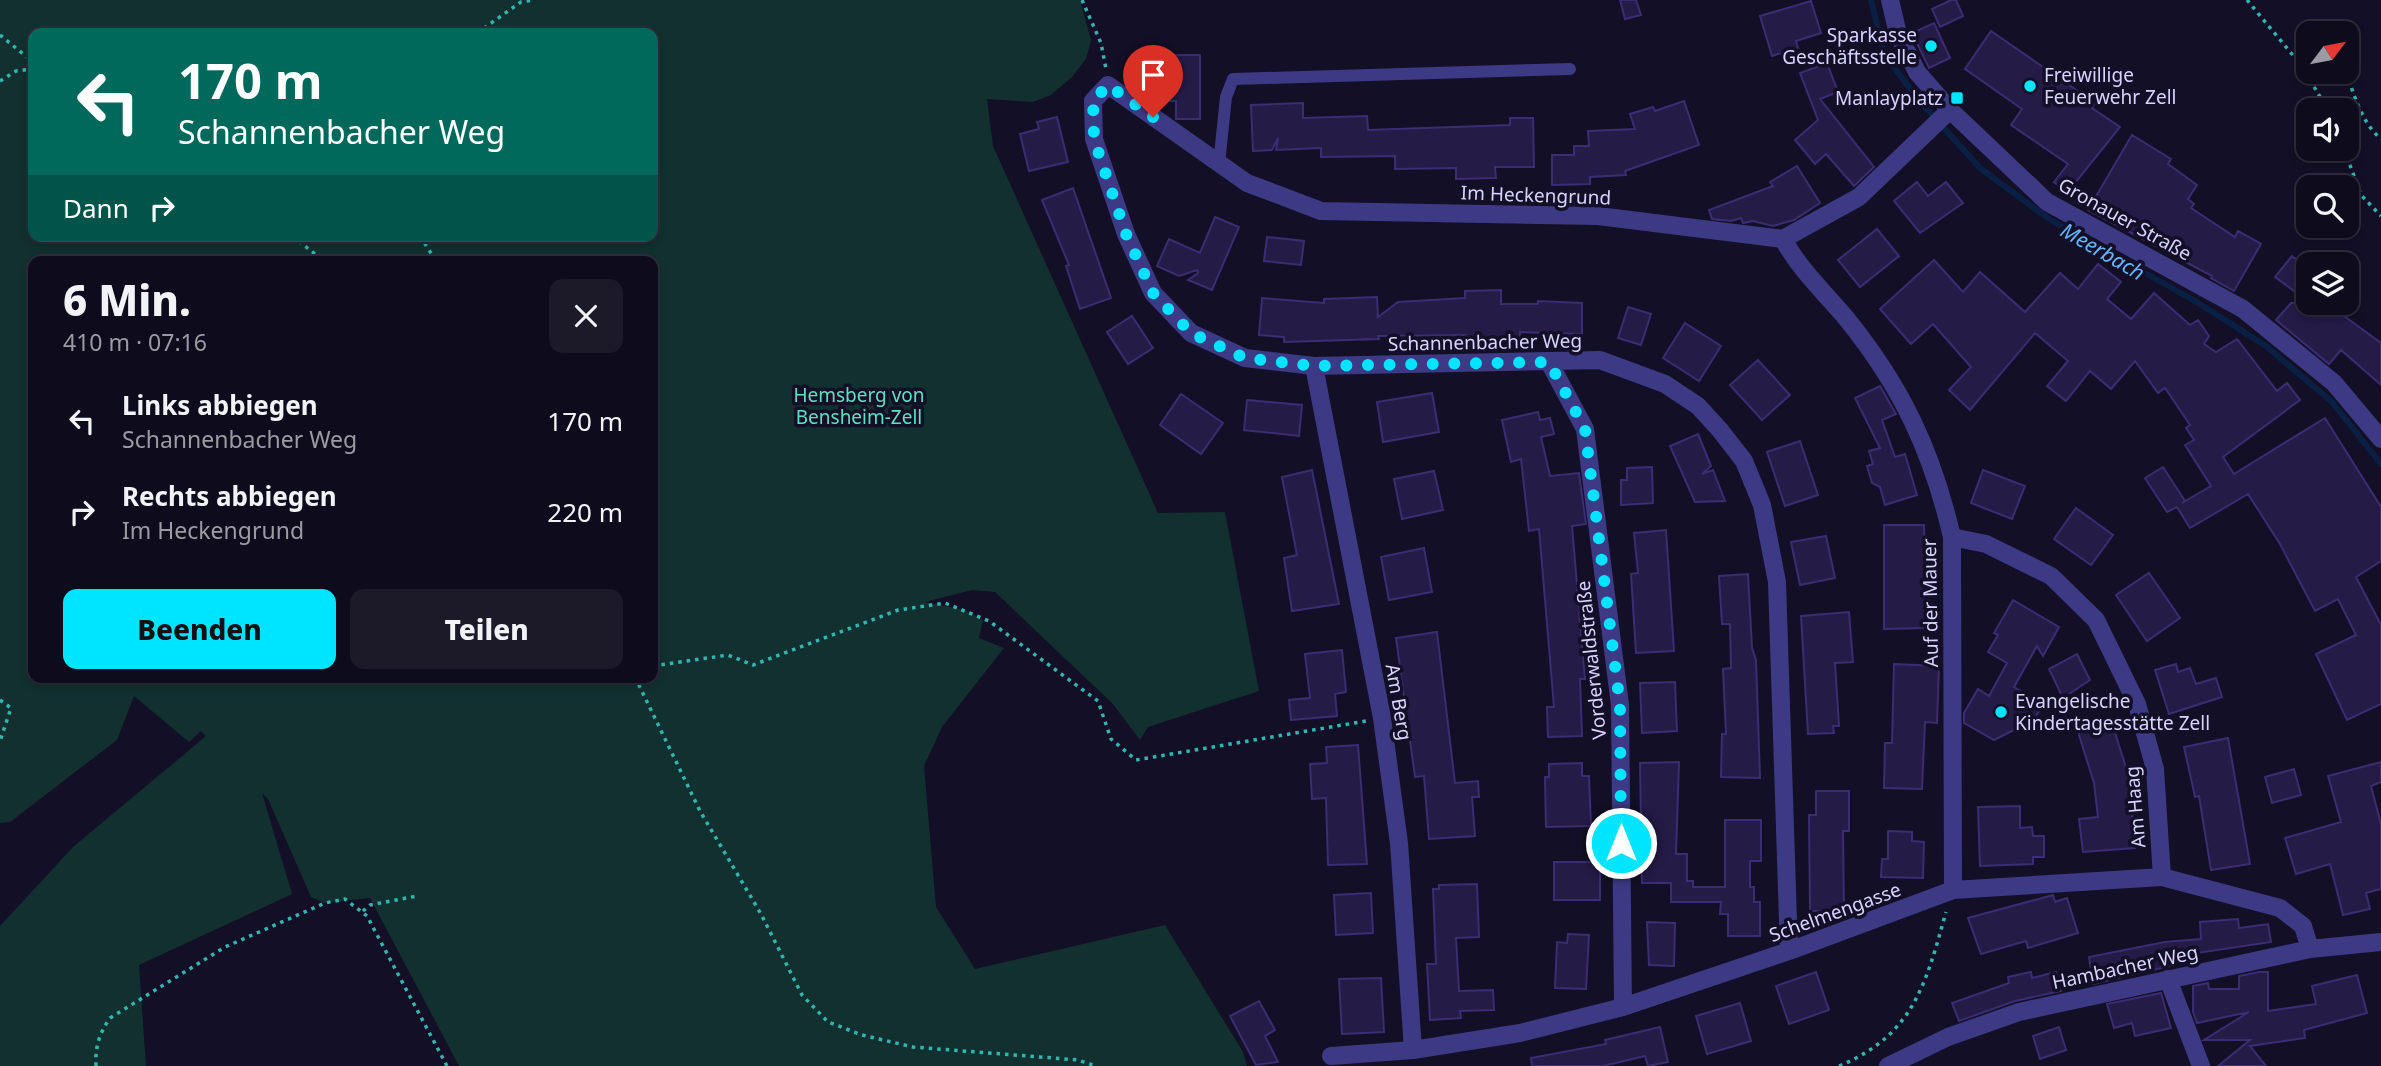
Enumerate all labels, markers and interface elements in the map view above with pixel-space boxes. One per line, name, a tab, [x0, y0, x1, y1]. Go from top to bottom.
north arrow	[2296, 21, 2359, 84]
map controls	[2296, 21, 2359, 315]
place label: Sparkasse Geschäftsstelle	[1782, 22, 1917, 70]
marker: Sparkasse Geschäftsstelle	[1923, 38, 1939, 54]
pin	[1123, 45, 1183, 117]
text: 170 m	[178, 47, 323, 113]
icon: left	[63, 56, 154, 147]
icon: arrive	[1134, 56, 1172, 94]
place label: Freiwillige Feuerwehr Zell	[2044, 62, 2176, 110]
marker: Freiwillige Feuerwehr Zell	[2022, 78, 2038, 94]
place label: Manlayplatz	[1835, 85, 1943, 111]
marker: Manlayplatz	[1949, 90, 1965, 106]
button: sound	[2296, 98, 2359, 161]
text: Schannenbacher Weg	[178, 110, 505, 153]
street label: Gronauer Straße	[2054, 172, 2196, 266]
button: search	[2296, 175, 2359, 238]
street label: Im Heckengrund	[1460, 179, 1612, 211]
icon: right	[143, 189, 181, 227]
text: Dann	[63, 190, 129, 226]
water label: Meerbach	[2056, 216, 2150, 286]
button: layers	[2296, 252, 2359, 315]
text: 6 Min.	[63, 271, 191, 328]
button: close	[549, 279, 623, 353]
text: 410 m · 07:16	[63, 326, 207, 358]
street label: Schannenbacher Weg	[1388, 327, 1582, 357]
park label: Hemsberg von Bensheim-Zell	[793, 382, 925, 430]
text: Links abbiegen	[122, 387, 318, 423]
icon: left	[63, 402, 101, 440]
text: 170 m	[547, 403, 623, 439]
text: Schannenbacher Weg	[122, 423, 357, 455]
text: Rechts abbiegen	[122, 478, 337, 514]
icon: right	[63, 493, 101, 531]
text: 220 m	[547, 494, 623, 530]
text: Im Heckengrund	[122, 514, 304, 546]
street label: Auf der Mauer	[1916, 538, 1944, 668]
street label: Vorderwaldstraße	[1570, 579, 1612, 741]
button: Beenden	[63, 589, 336, 669]
button: Teilen	[350, 589, 623, 669]
street label: Am Berg	[1379, 662, 1419, 742]
place label: Evangelische Kindertagesstätte Zell	[2015, 688, 2210, 736]
marker: Evangelische Kindertagesstätte Zell	[1993, 704, 2009, 720]
street label: Am Haag	[2118, 765, 2152, 849]
position arrow	[1584, 806, 1658, 880]
street label: Schelmengasse	[1766, 876, 1904, 948]
street label: Hambacher Weg	[2049, 939, 2201, 995]

